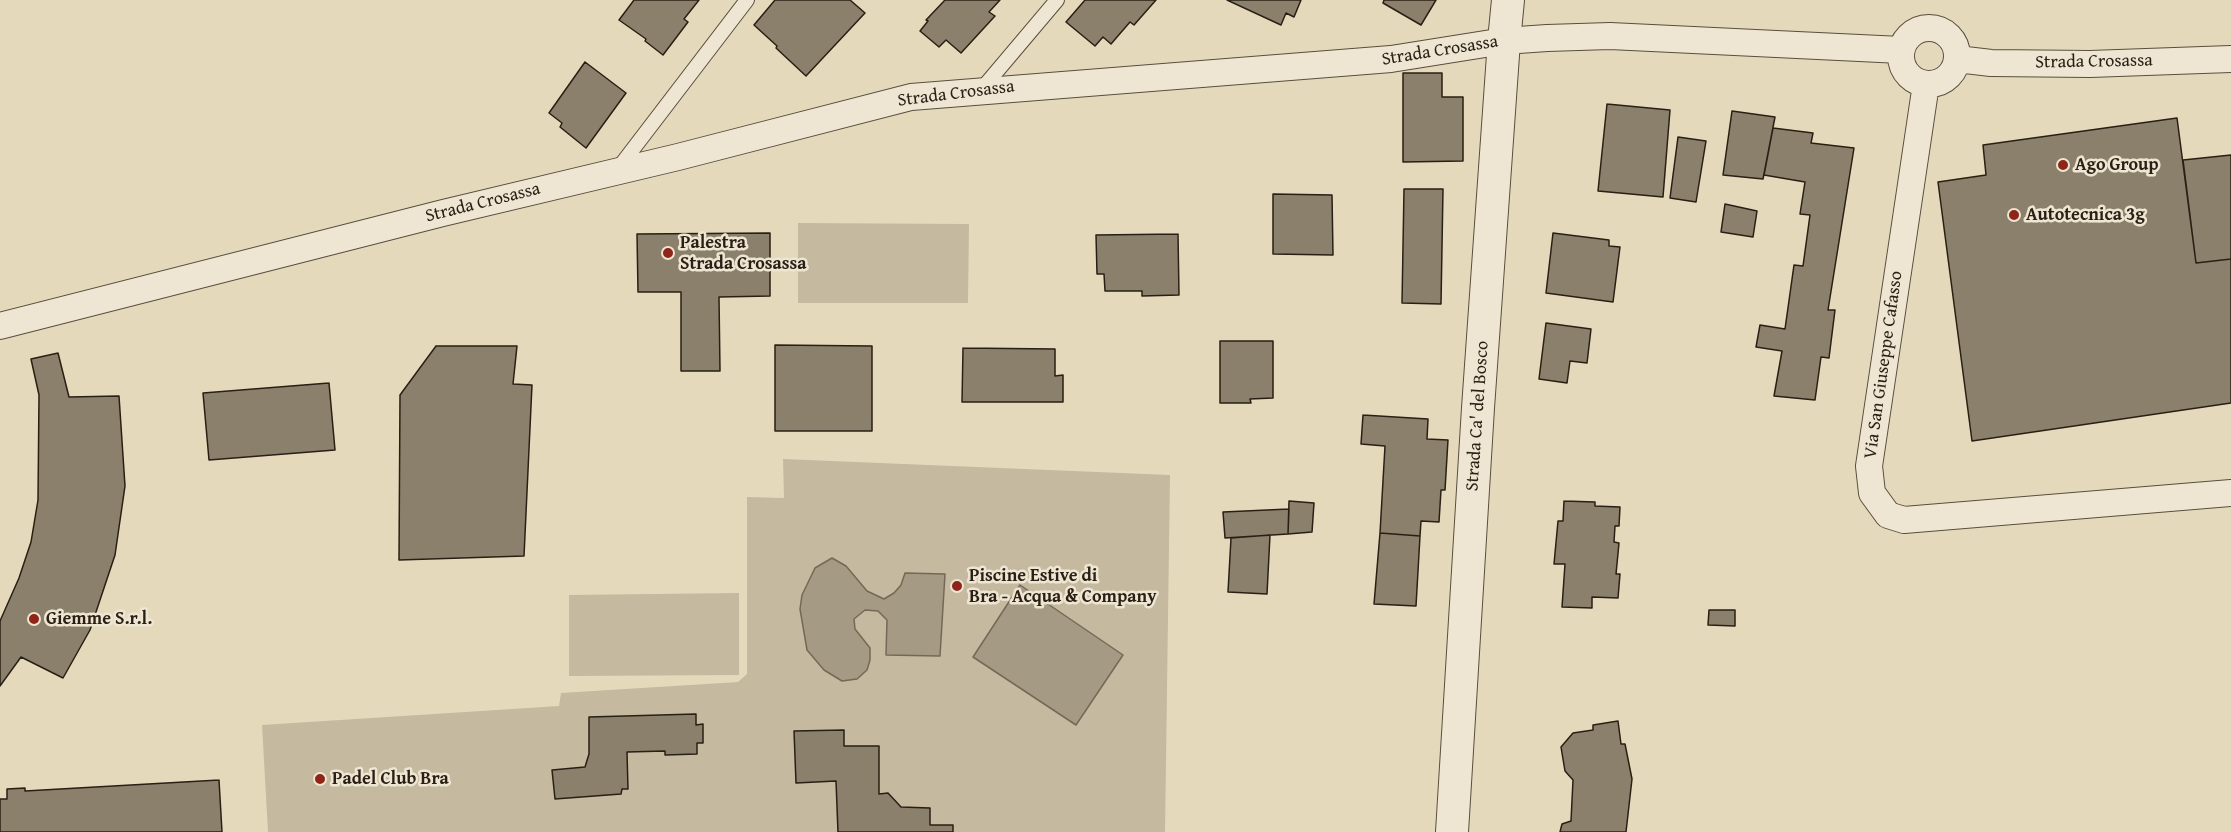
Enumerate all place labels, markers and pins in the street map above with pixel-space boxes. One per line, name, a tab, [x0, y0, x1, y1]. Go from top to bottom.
place label: Ago Group	[2075, 154, 2159, 176]
marker: Ago Group	[2056, 158, 2070, 172]
place label: Autotecnica 3g	[2026, 204, 2145, 226]
marker: Autotecnica 3g	[2007, 208, 2021, 222]
place label: Palestra Strada Crosassa	[680, 232, 807, 274]
marker: Palestra Strada Crosassa	[661, 246, 675, 260]
place label: Piscine Estive di Bra - Acqua & Company	[969, 565, 1156, 608]
marker: Piscine Estive di Bra - Acqua & Company	[950, 579, 964, 593]
place label: Giemme S.r.l.	[46, 608, 152, 630]
marker: Giemme S.r.l.	[27, 612, 41, 626]
place label: Padel Club Bra	[332, 768, 449, 790]
marker: Padel Club Bra	[313, 772, 327, 786]

